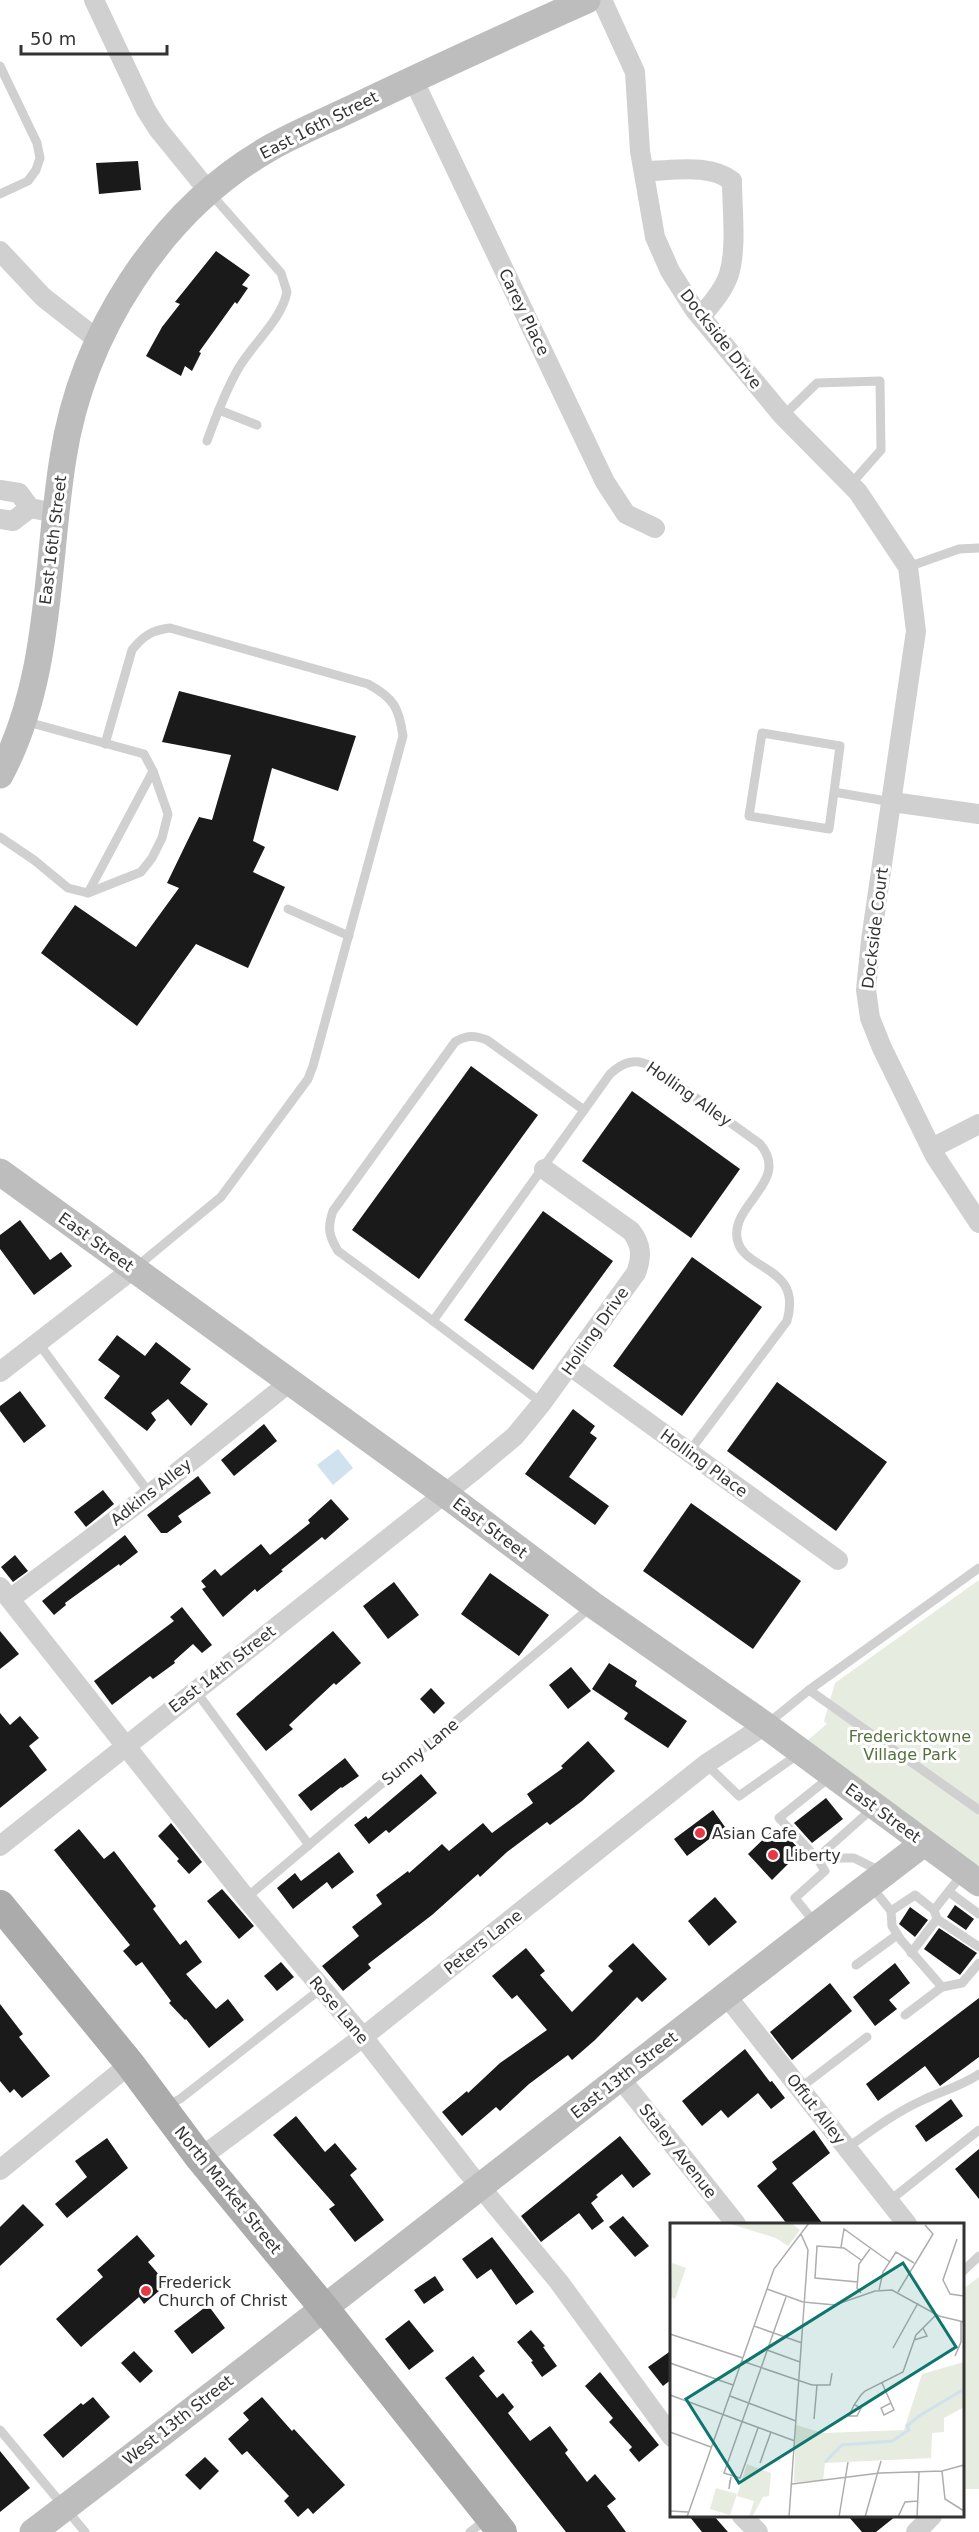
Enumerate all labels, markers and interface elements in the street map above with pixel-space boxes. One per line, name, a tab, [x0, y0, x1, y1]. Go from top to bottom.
scale bar	[21, 18, 166, 56]
text: 50 m	[30, 28, 76, 49]
street label: East 16th Street	[257, 87, 381, 163]
street label: Carey Place	[495, 266, 553, 358]
street label: Dockside Drive	[676, 286, 766, 392]
street label: East 16th Street	[36, 474, 70, 606]
street label: Dockside Court	[858, 866, 892, 990]
street label: Holling Alley	[643, 1058, 735, 1130]
street label: East Street	[55, 1208, 137, 1276]
street label: Holling Drive	[558, 1283, 632, 1379]
street label: Holling Place	[657, 1425, 751, 1501]
street label: Adkins Alley	[107, 1455, 195, 1529]
street label: East Street	[449, 1494, 531, 1562]
street label: East 14th Street	[165, 1621, 279, 1717]
street label: Sunny Lane	[378, 1715, 462, 1789]
park label: Fredericktowne Village Park	[849, 1727, 971, 1764]
street label: East Street	[842, 1779, 924, 1847]
place label: Asian Cafe	[712, 1824, 797, 1843]
marker: Asian Cafe	[693, 1826, 707, 1840]
place label: Liberty	[785, 1846, 841, 1865]
marker: Liberty	[766, 1848, 780, 1862]
street label: Peters Lane	[440, 1906, 526, 1978]
street label: Rose Lane	[305, 1972, 373, 2048]
street label: East 13th Street	[567, 2027, 681, 2123]
street label: Offut Alley	[783, 2070, 849, 2148]
street label: Staley Avenue	[635, 2100, 721, 2202]
street label: North Market Street	[171, 2122, 285, 2258]
inset map	[670, 2223, 964, 2517]
place label: Frederick Church of Christ	[158, 2273, 287, 2310]
marker: Frederick Church of Christ	[139, 2284, 153, 2298]
street label: West 13th Street	[119, 2371, 237, 2469]

